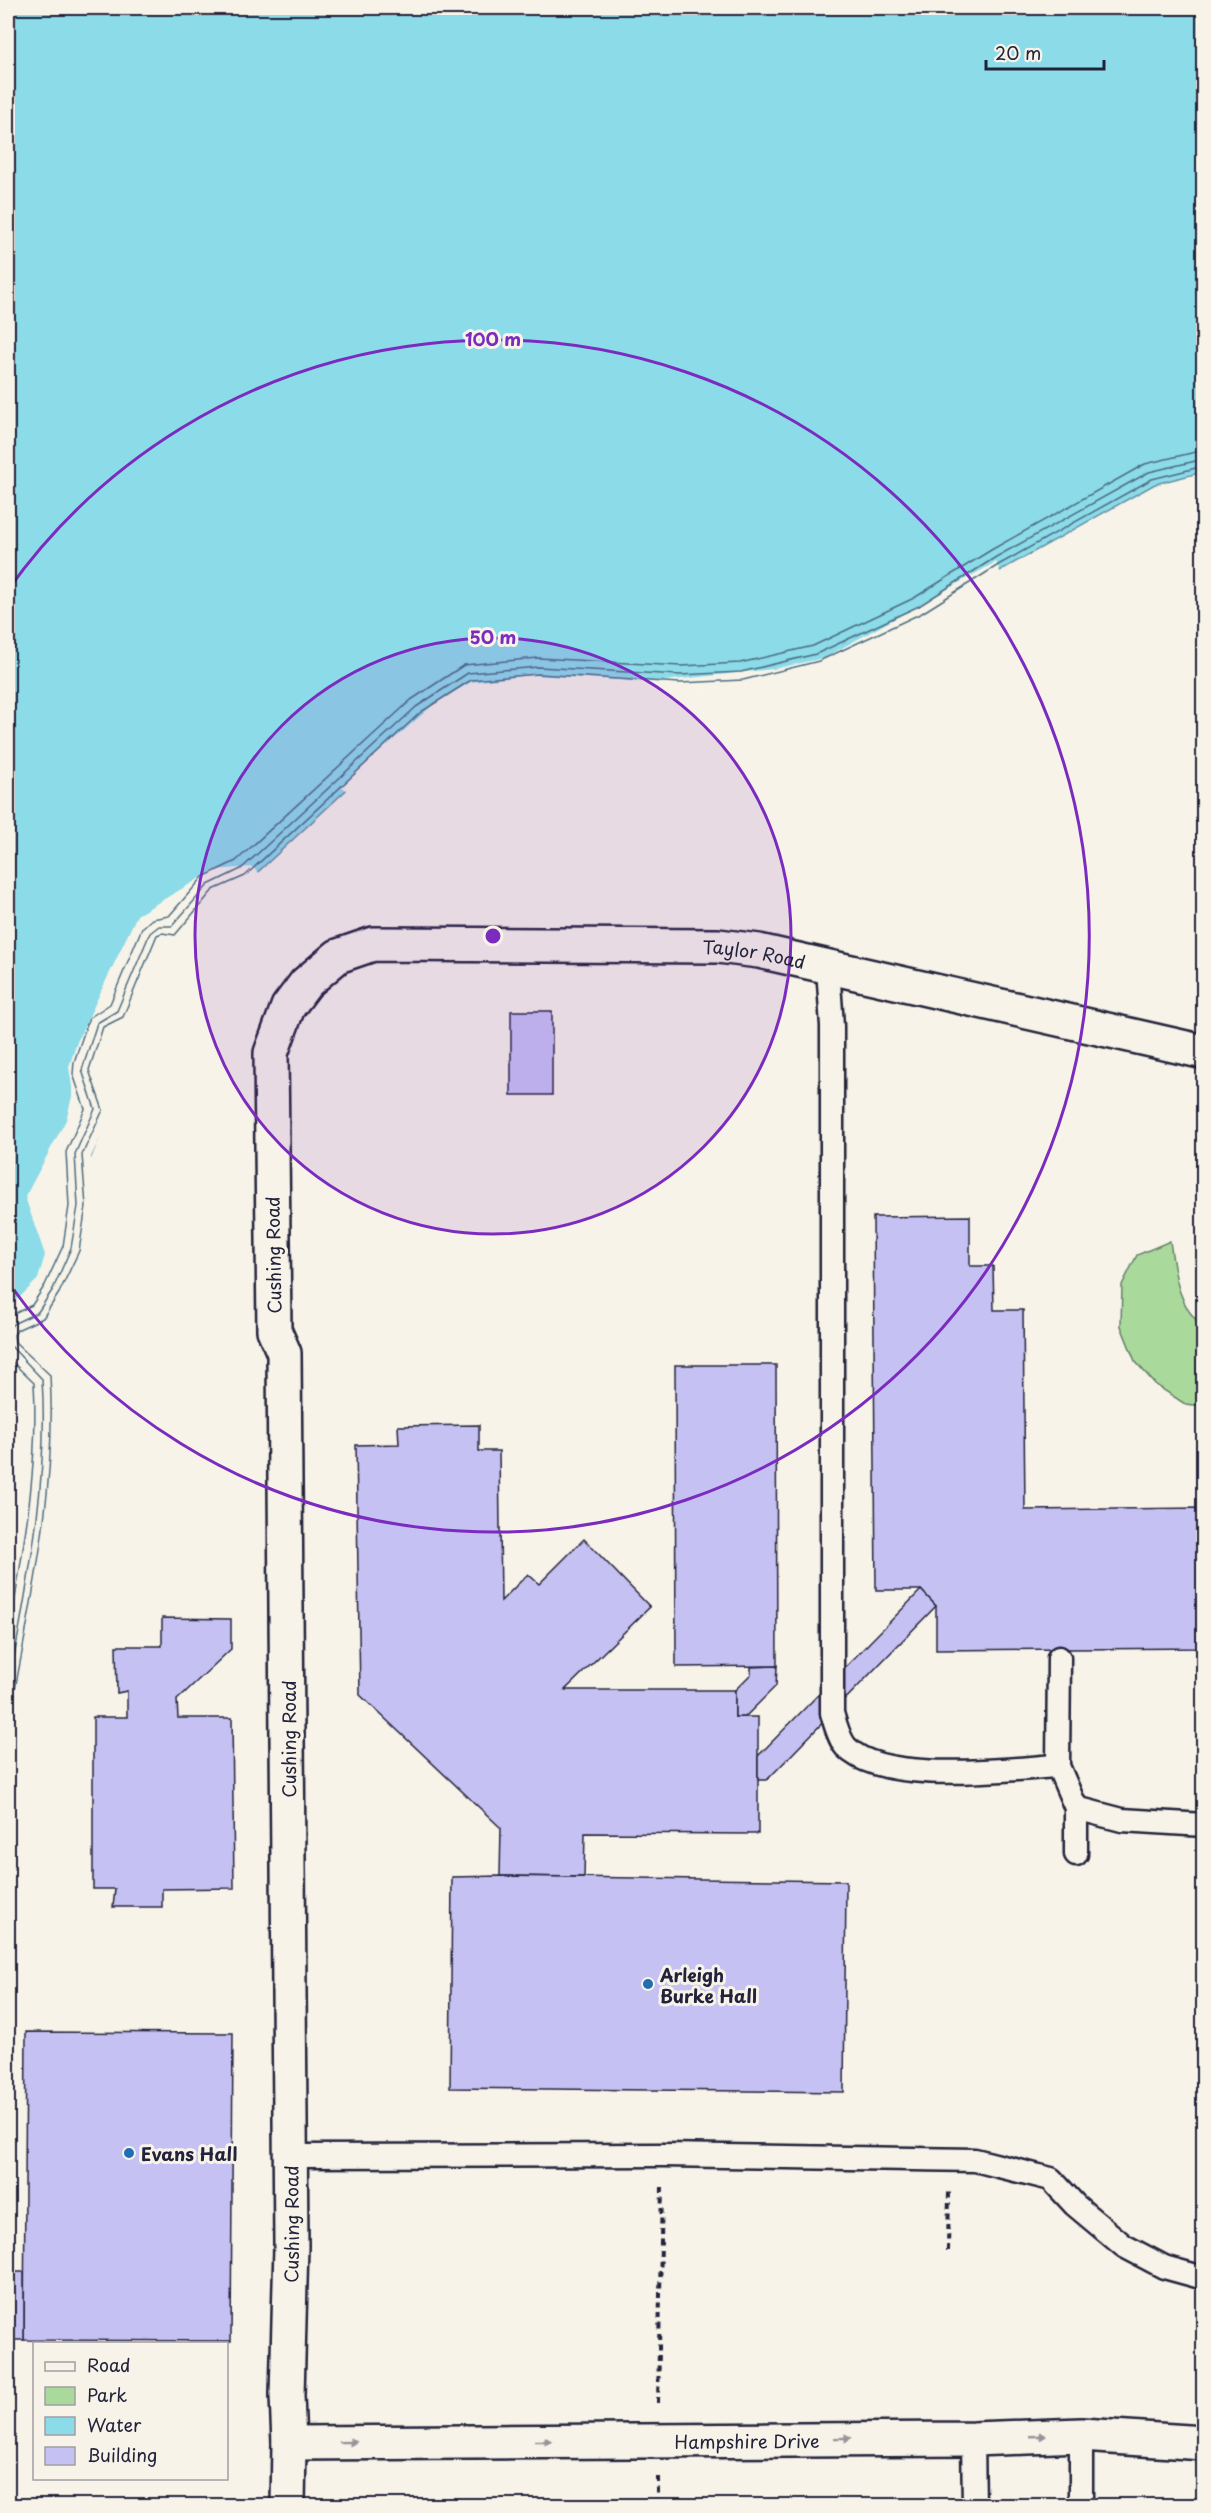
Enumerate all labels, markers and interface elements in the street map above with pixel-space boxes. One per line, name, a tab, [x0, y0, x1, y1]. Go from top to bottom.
scale bar	[986, 33, 1104, 71]
text: 20 m	[995, 39, 1041, 66]
text: 100 m	[465, 325, 521, 352]
text: 50 m	[470, 623, 516, 650]
centre of rings	[483, 926, 503, 946]
street label: Taylor Road	[703, 932, 808, 975]
street label: Cushing Road	[258, 1196, 288, 1314]
street label: Cushing Road	[275, 1680, 302, 1798]
place label: Arleigh Burke Hall	[659, 1961, 757, 2009]
marker: Arleigh Burke Hall	[641, 1977, 655, 1991]
place label: Evans Hall	[141, 2140, 237, 2167]
marker: Evans Hall	[122, 2146, 136, 2160]
street label: Cushing Road	[277, 2165, 305, 2283]
legend	[33, 2342, 228, 2480]
text: Road	[87, 2351, 131, 2378]
text: Park	[87, 2381, 127, 2408]
text: Water	[87, 2411, 142, 2438]
street label: Hampshire Drive	[674, 2426, 820, 2454]
one-way arrow	[1028, 2432, 1047, 2441]
one-way arrow	[833, 2433, 852, 2443]
one-way arrow	[533, 2436, 552, 2446]
one-way arrow	[338, 2438, 357, 2447]
text: Building	[87, 2441, 157, 2468]

